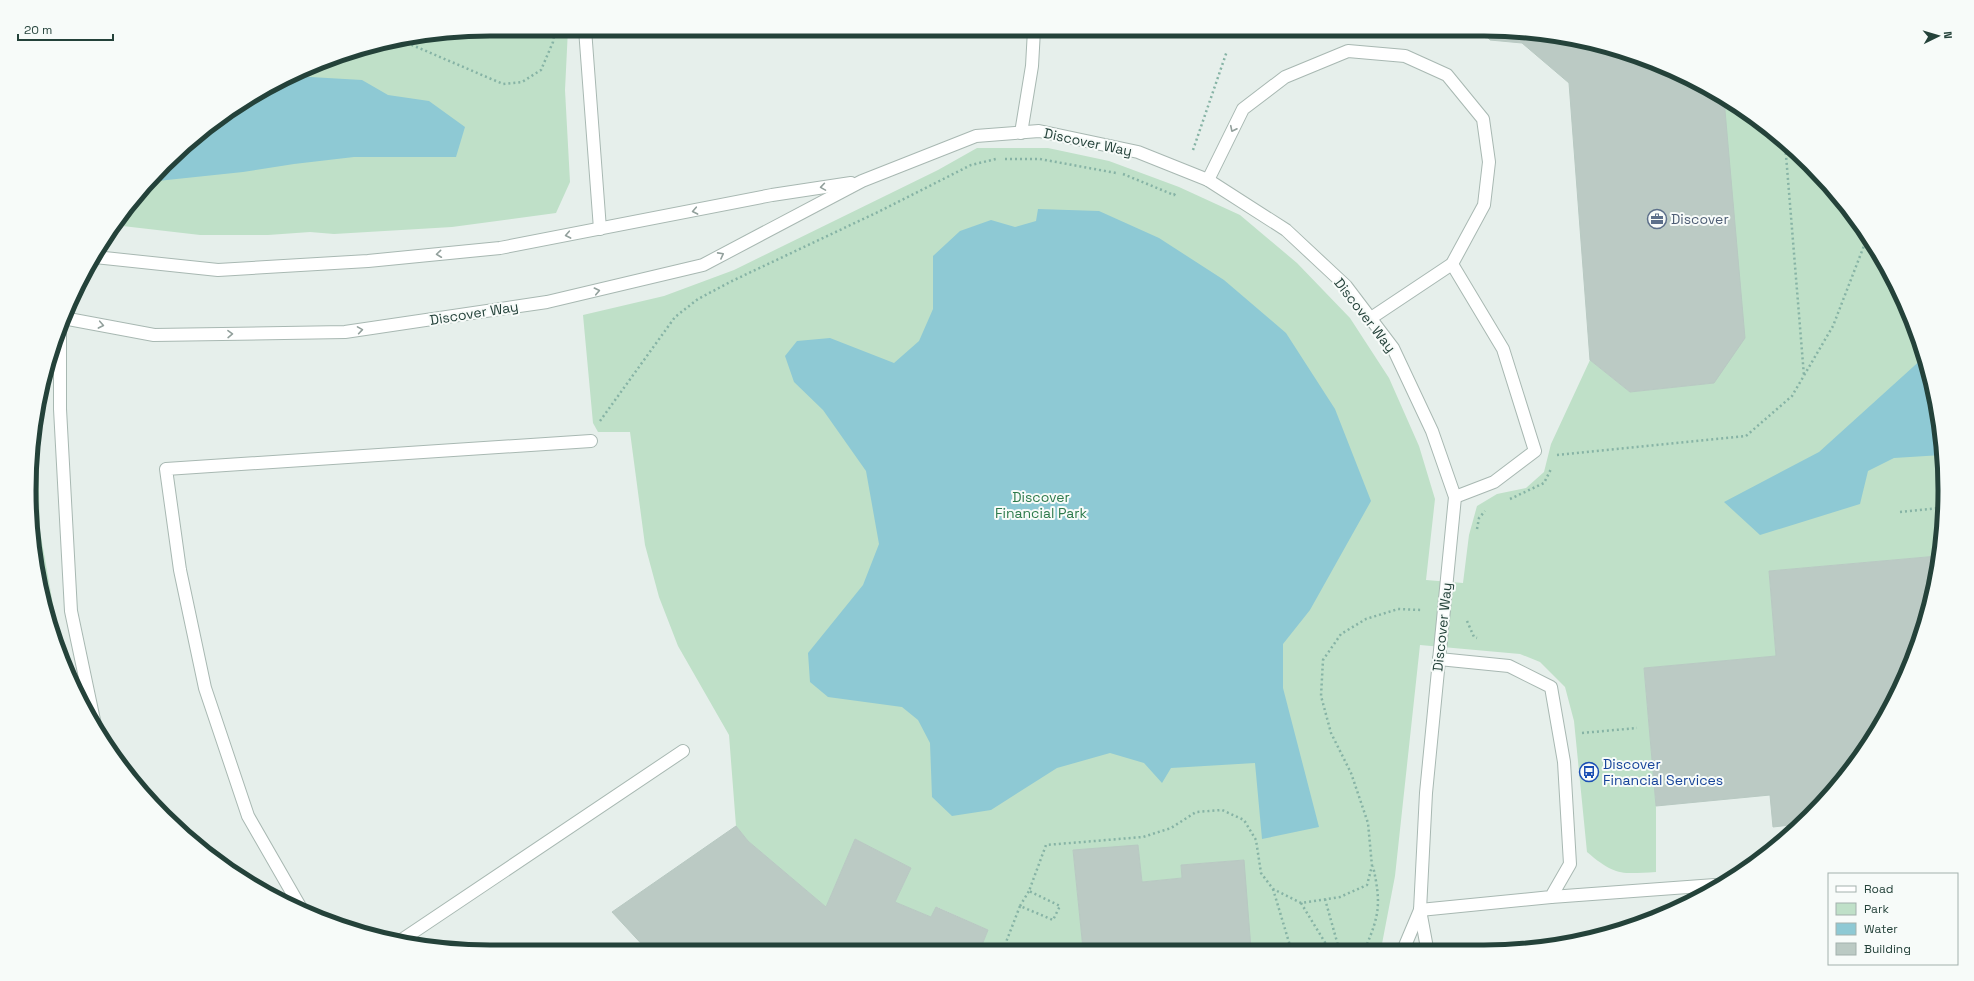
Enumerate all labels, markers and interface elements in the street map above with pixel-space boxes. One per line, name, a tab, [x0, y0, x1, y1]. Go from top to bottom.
scale bar	[18, 16, 113, 42]
north arrow	[1918, 16, 1958, 56]
text: 20 m	[24, 22, 52, 38]
text: N	[1941, 31, 1955, 39]
street label: Discover Way	[1042, 124, 1134, 160]
one-way arrow	[1230, 124, 1238, 132]
one-way arrow	[820, 182, 826, 191]
one-way arrow	[692, 206, 699, 214]
office icon: Discover	[1646, 208, 1668, 230]
place label: Discover	[1671, 210, 1729, 228]
one-way arrow	[565, 230, 571, 239]
one-way arrow	[436, 249, 442, 258]
one-way arrow	[717, 253, 724, 260]
street label: Discover Way	[1330, 274, 1400, 356]
one-way arrow	[594, 288, 600, 296]
street label: Discover Way	[428, 297, 520, 329]
one-way arrow	[98, 320, 104, 329]
one-way arrow	[357, 326, 363, 335]
one-way arrow	[227, 330, 233, 338]
park label: Discover Financial Park	[995, 488, 1088, 522]
street label: Discover Way	[1428, 581, 1456, 673]
place label: Discover Financial Services	[1603, 755, 1723, 789]
bus stop icon: Discover Financial Services	[1578, 761, 1600, 783]
legend	[1828, 873, 1958, 965]
text: Road	[1864, 881, 1893, 897]
text: Park	[1864, 901, 1889, 917]
text: Water	[1864, 921, 1898, 937]
text: Building	[1864, 941, 1911, 957]

